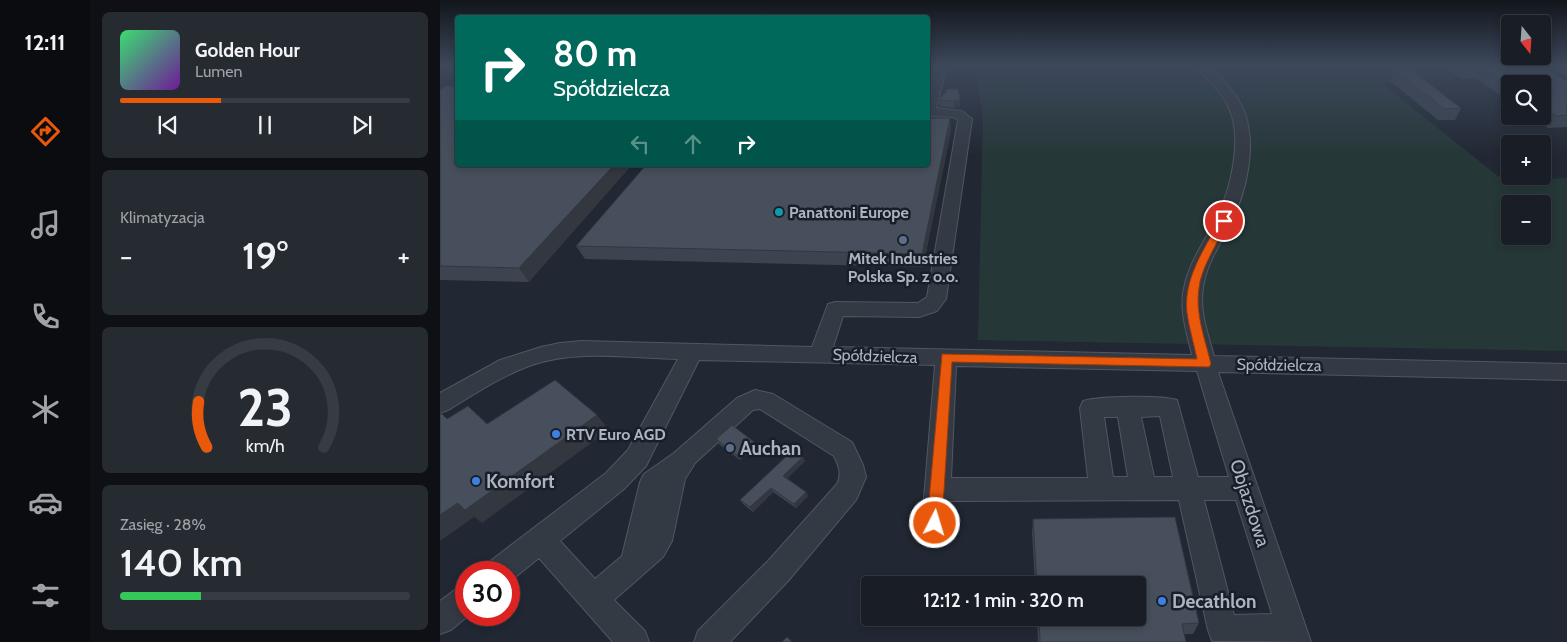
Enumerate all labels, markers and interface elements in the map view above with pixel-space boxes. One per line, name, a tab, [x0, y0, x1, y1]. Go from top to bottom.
north arrow	[1501, 15, 1551, 65]
map controls	[1501, 15, 1551, 245]
text: 12:11	[25, 29, 65, 56]
text: 80 m	[553, 32, 637, 75]
icon: right	[470, 35, 535, 100]
text: Golden Hour	[195, 39, 300, 62]
text: Lumen	[195, 62, 242, 81]
text: Spółdzielcza	[553, 75, 670, 102]
button: search	[1501, 75, 1551, 125]
icon: previous	[154, 111, 182, 139]
icon: pause	[251, 111, 279, 139]
icon: next	[348, 111, 376, 139]
icon: directions	[28, 114, 63, 149]
icon: left	[626, 130, 654, 158]
icon: ahead	[679, 130, 707, 158]
icon: right	[732, 130, 760, 158]
button: +	[1501, 135, 1551, 185]
button: −	[1501, 195, 1551, 245]
pin	[1203, 200, 1245, 242]
place label: Panattoni Europe	[789, 203, 909, 222]
marker: Panattoni Europe	[773, 206, 785, 218]
icon: music	[28, 207, 63, 242]
icon: arrive	[1210, 207, 1238, 235]
text: Klimatyzacja	[120, 208, 205, 227]
text: 19°	[242, 232, 288, 279]
marker: Mitek Industries Polska Sp. z o.o.	[897, 234, 909, 246]
text: −	[120, 239, 132, 273]
text: +	[398, 239, 410, 273]
place label: Mitek Industries Polska Sp. z o.o.	[848, 249, 958, 286]
icon: phone	[28, 299, 63, 334]
street label: Spółdzielcza	[832, 345, 918, 367]
street label: Spółdzielcza	[1236, 355, 1322, 375]
text: 23	[237, 376, 293, 439]
icon: climate	[28, 392, 63, 427]
place label: RTV Euro AGD	[566, 425, 666, 444]
marker: RTV Euro AGD	[550, 428, 562, 440]
text: km/h	[245, 435, 285, 456]
place label: Auchan	[740, 437, 801, 460]
marker: Auchan	[724, 442, 736, 454]
street label: Objazdowa	[1225, 456, 1275, 550]
place label: Komfort	[486, 470, 555, 493]
marker: Komfort	[470, 475, 482, 487]
icon: car	[28, 485, 63, 520]
position arrow	[908, 496, 960, 548]
text: Zasięg · 28%	[120, 515, 206, 534]
text: 140 km	[120, 539, 243, 586]
speed limit sign: 30	[455, 561, 520, 626]
icon: filters	[28, 578, 63, 613]
text: 12:12 · 1 min · 320 m	[923, 589, 1084, 612]
place label: Decathlon	[1172, 590, 1257, 613]
marker: Decathlon	[1156, 595, 1168, 607]

